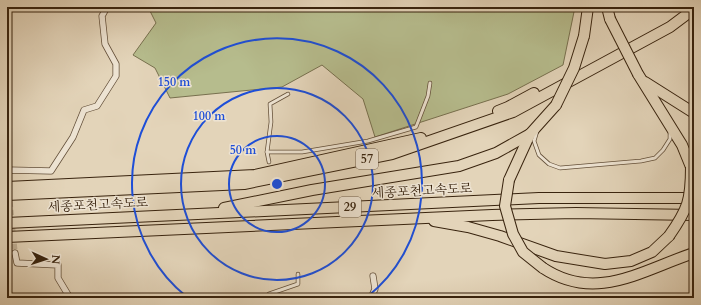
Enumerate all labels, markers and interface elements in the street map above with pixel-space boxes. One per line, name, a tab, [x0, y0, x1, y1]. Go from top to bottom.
text: 150 m	[158, 74, 191, 90]
text: 100 m	[193, 108, 226, 124]
text: 50 m	[230, 142, 257, 158]
road number: 57	[356, 149, 378, 169]
centre of rings	[270, 177, 284, 191]
street label: 세종포천고속도로	[371, 179, 473, 203]
street label: 세종포천고속도로	[47, 193, 149, 217]
road number: 29	[339, 197, 361, 217]
north arrow	[26, 239, 66, 279]
text: N	[48, 254, 63, 265]

